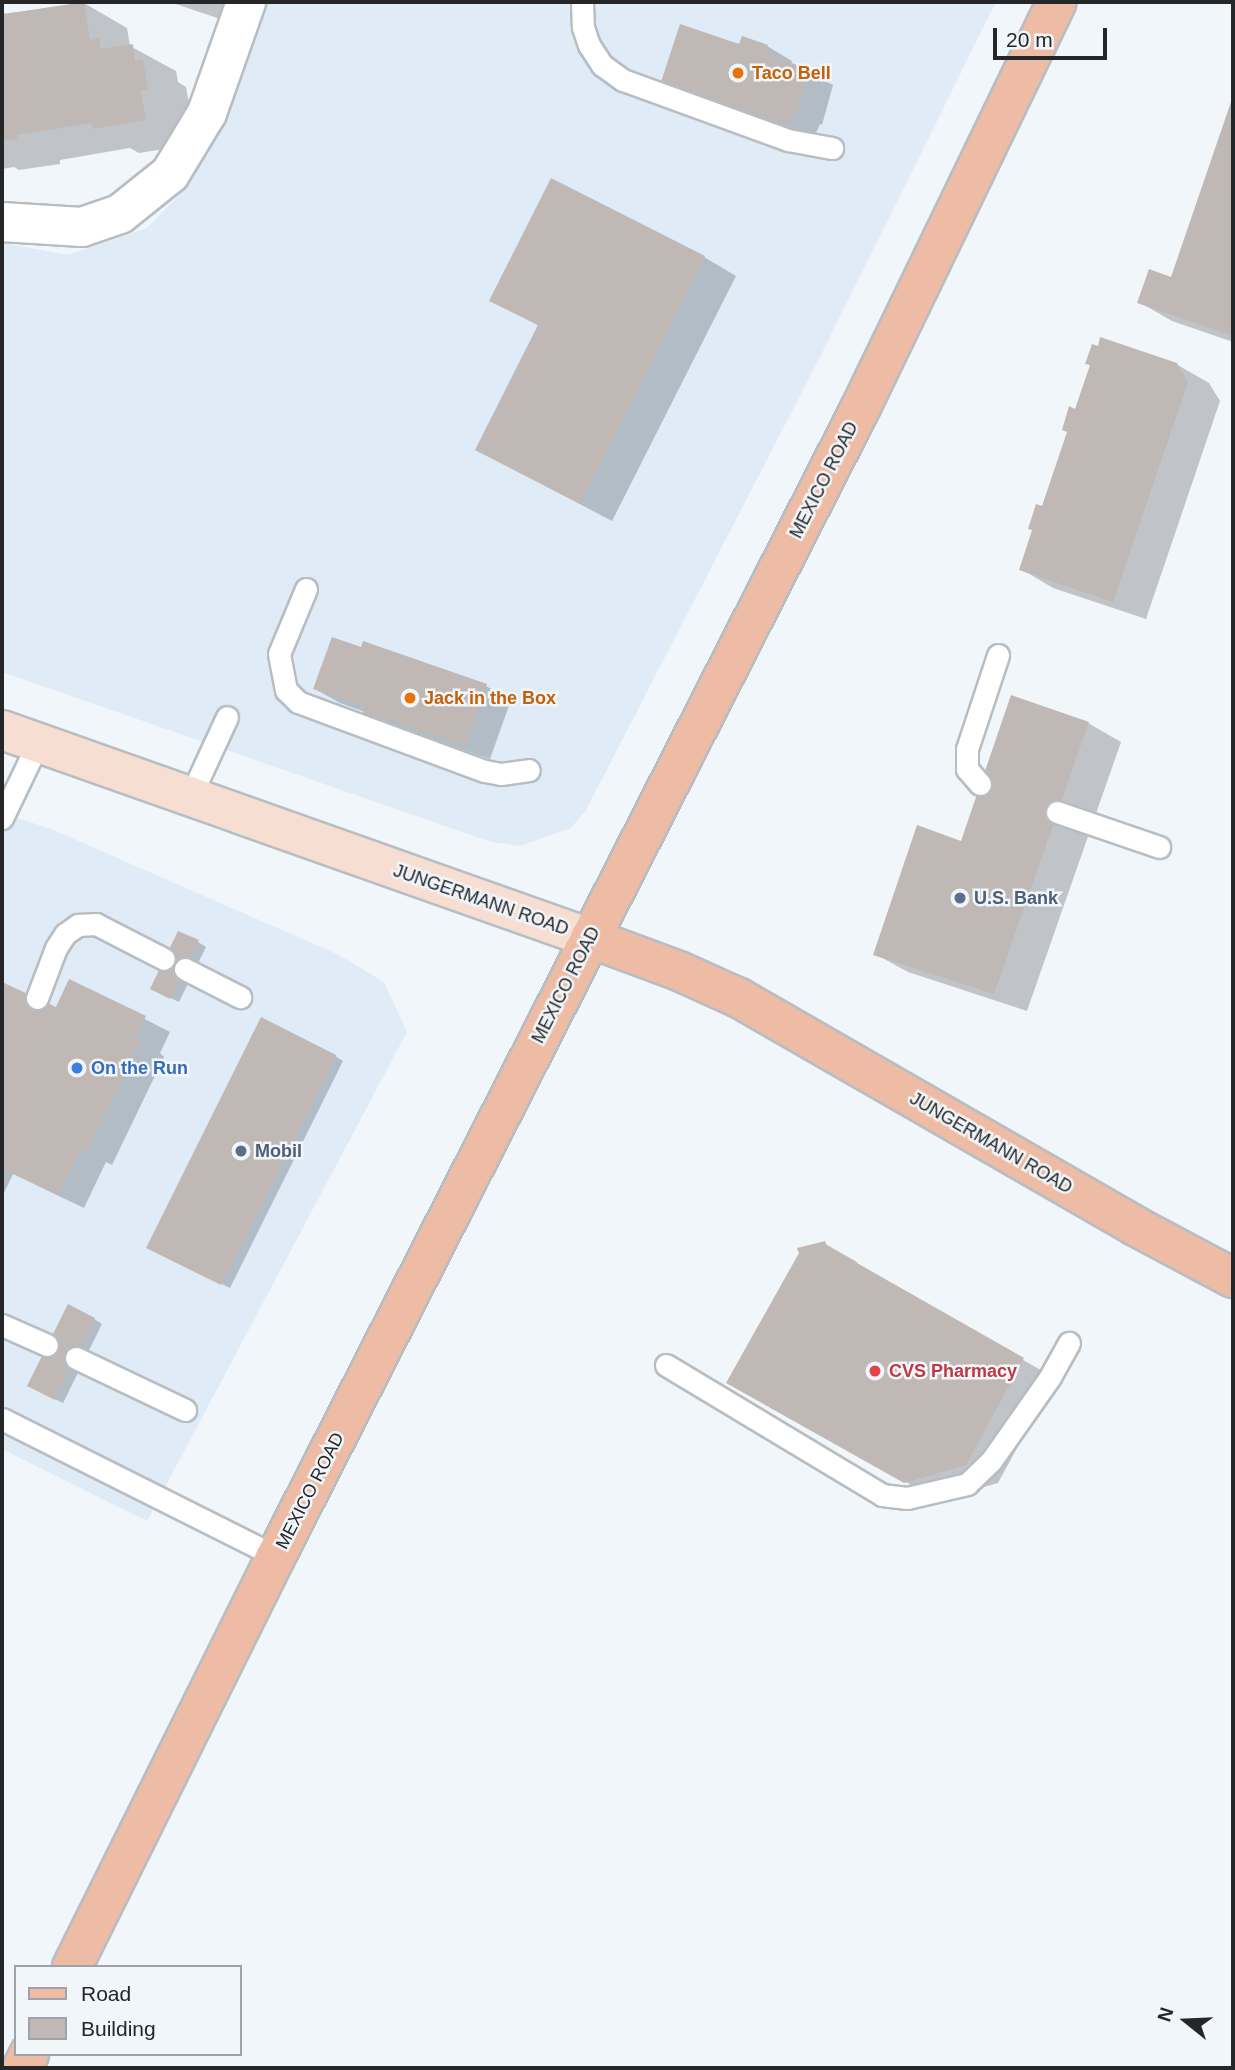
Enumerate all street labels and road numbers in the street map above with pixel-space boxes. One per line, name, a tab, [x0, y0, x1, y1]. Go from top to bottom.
street label: MEXICO ROAD	[785, 418, 863, 542]
street label: JUNGERMANN ROAD	[390, 860, 572, 940]
street label: MEXICO ROAD	[527, 923, 605, 1047]
street label: JUNGERMANN ROAD	[906, 1088, 1076, 1198]
street label: MEXICO ROAD	[271, 1429, 349, 1553]

